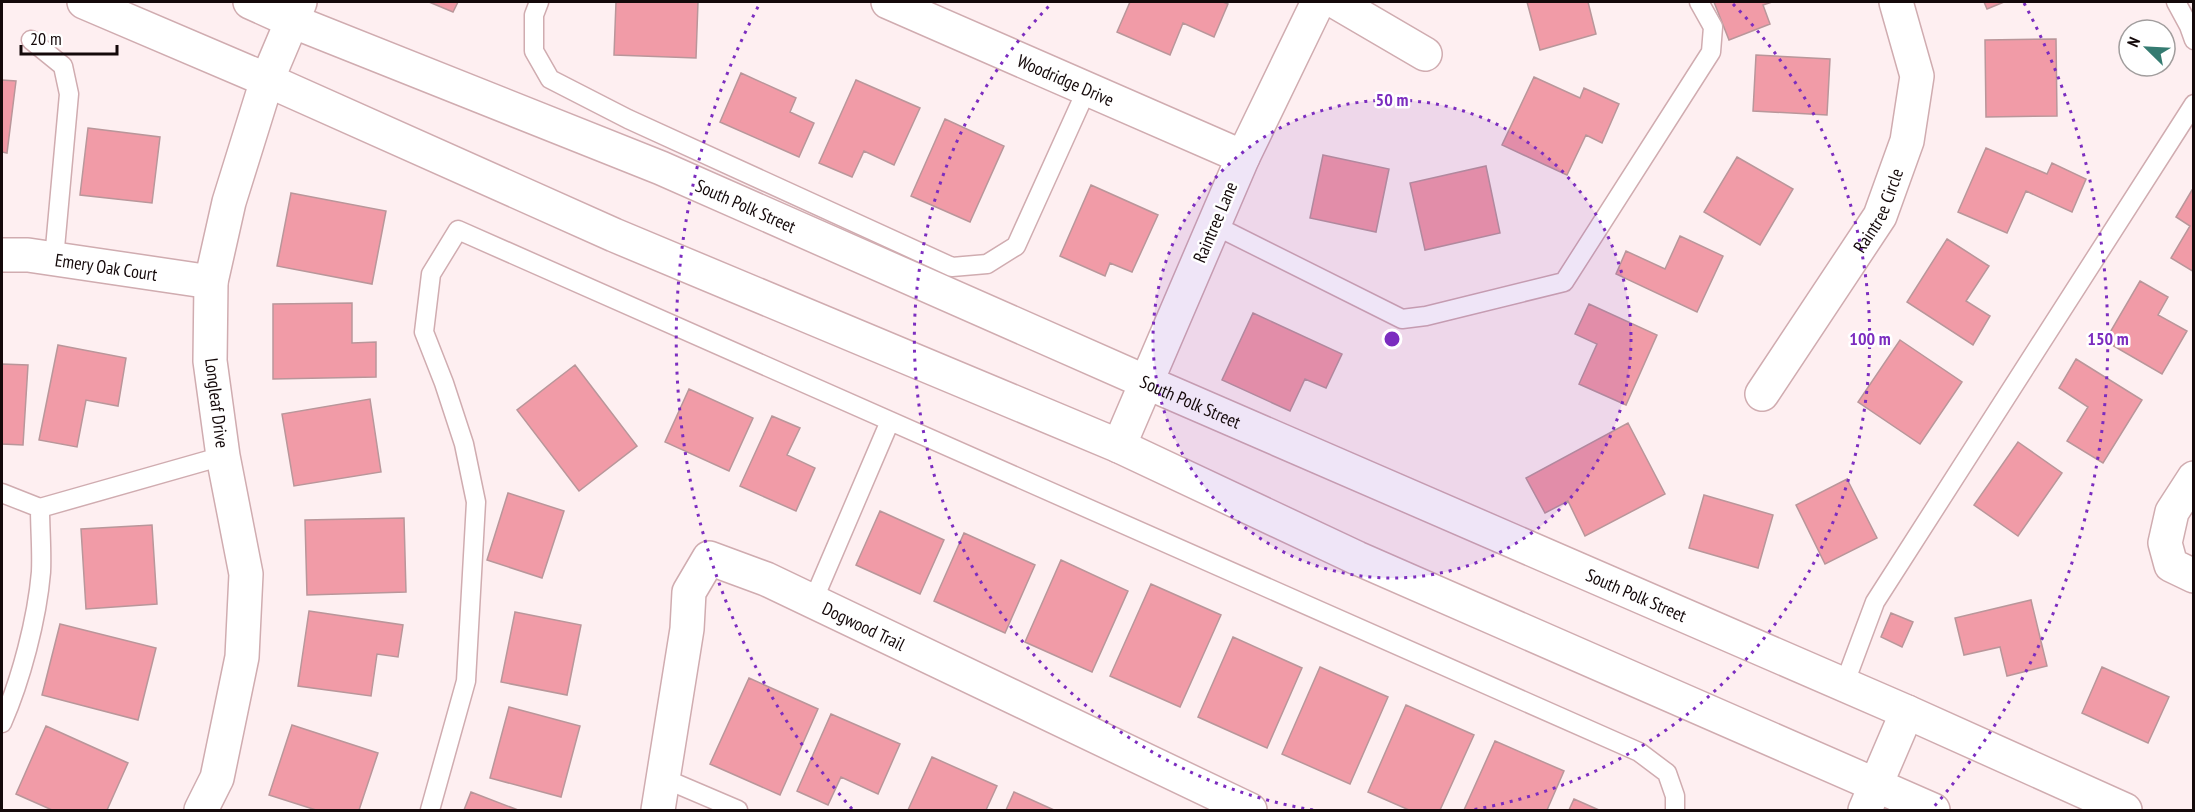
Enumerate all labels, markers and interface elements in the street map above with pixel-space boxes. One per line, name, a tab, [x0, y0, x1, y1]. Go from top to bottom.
scale bar	[21, 18, 117, 56]
north arrow	[2117, 18, 2177, 78]
text: 20 m	[30, 27, 62, 50]
text: N	[2122, 34, 2144, 50]
street label: Woodridge Drive	[1014, 48, 1118, 111]
text: 50 m	[1376, 88, 1408, 111]
street label: Raintree Circle	[1848, 165, 1908, 257]
street label: South Polk Street	[692, 173, 800, 238]
street label: Raintree Lane	[1188, 178, 1242, 266]
street label: Emery Oak Court	[53, 248, 159, 285]
text: 100 m	[1849, 327, 1891, 350]
text: 150 m	[2087, 327, 2129, 350]
centre of rings	[1382, 329, 1402, 349]
street label: Longleaf Drive	[200, 357, 234, 449]
street label: South Polk Street	[1137, 369, 1244, 433]
street label: South Polk Street	[1583, 563, 1690, 627]
street label: Dogwood Trail	[819, 596, 910, 656]

